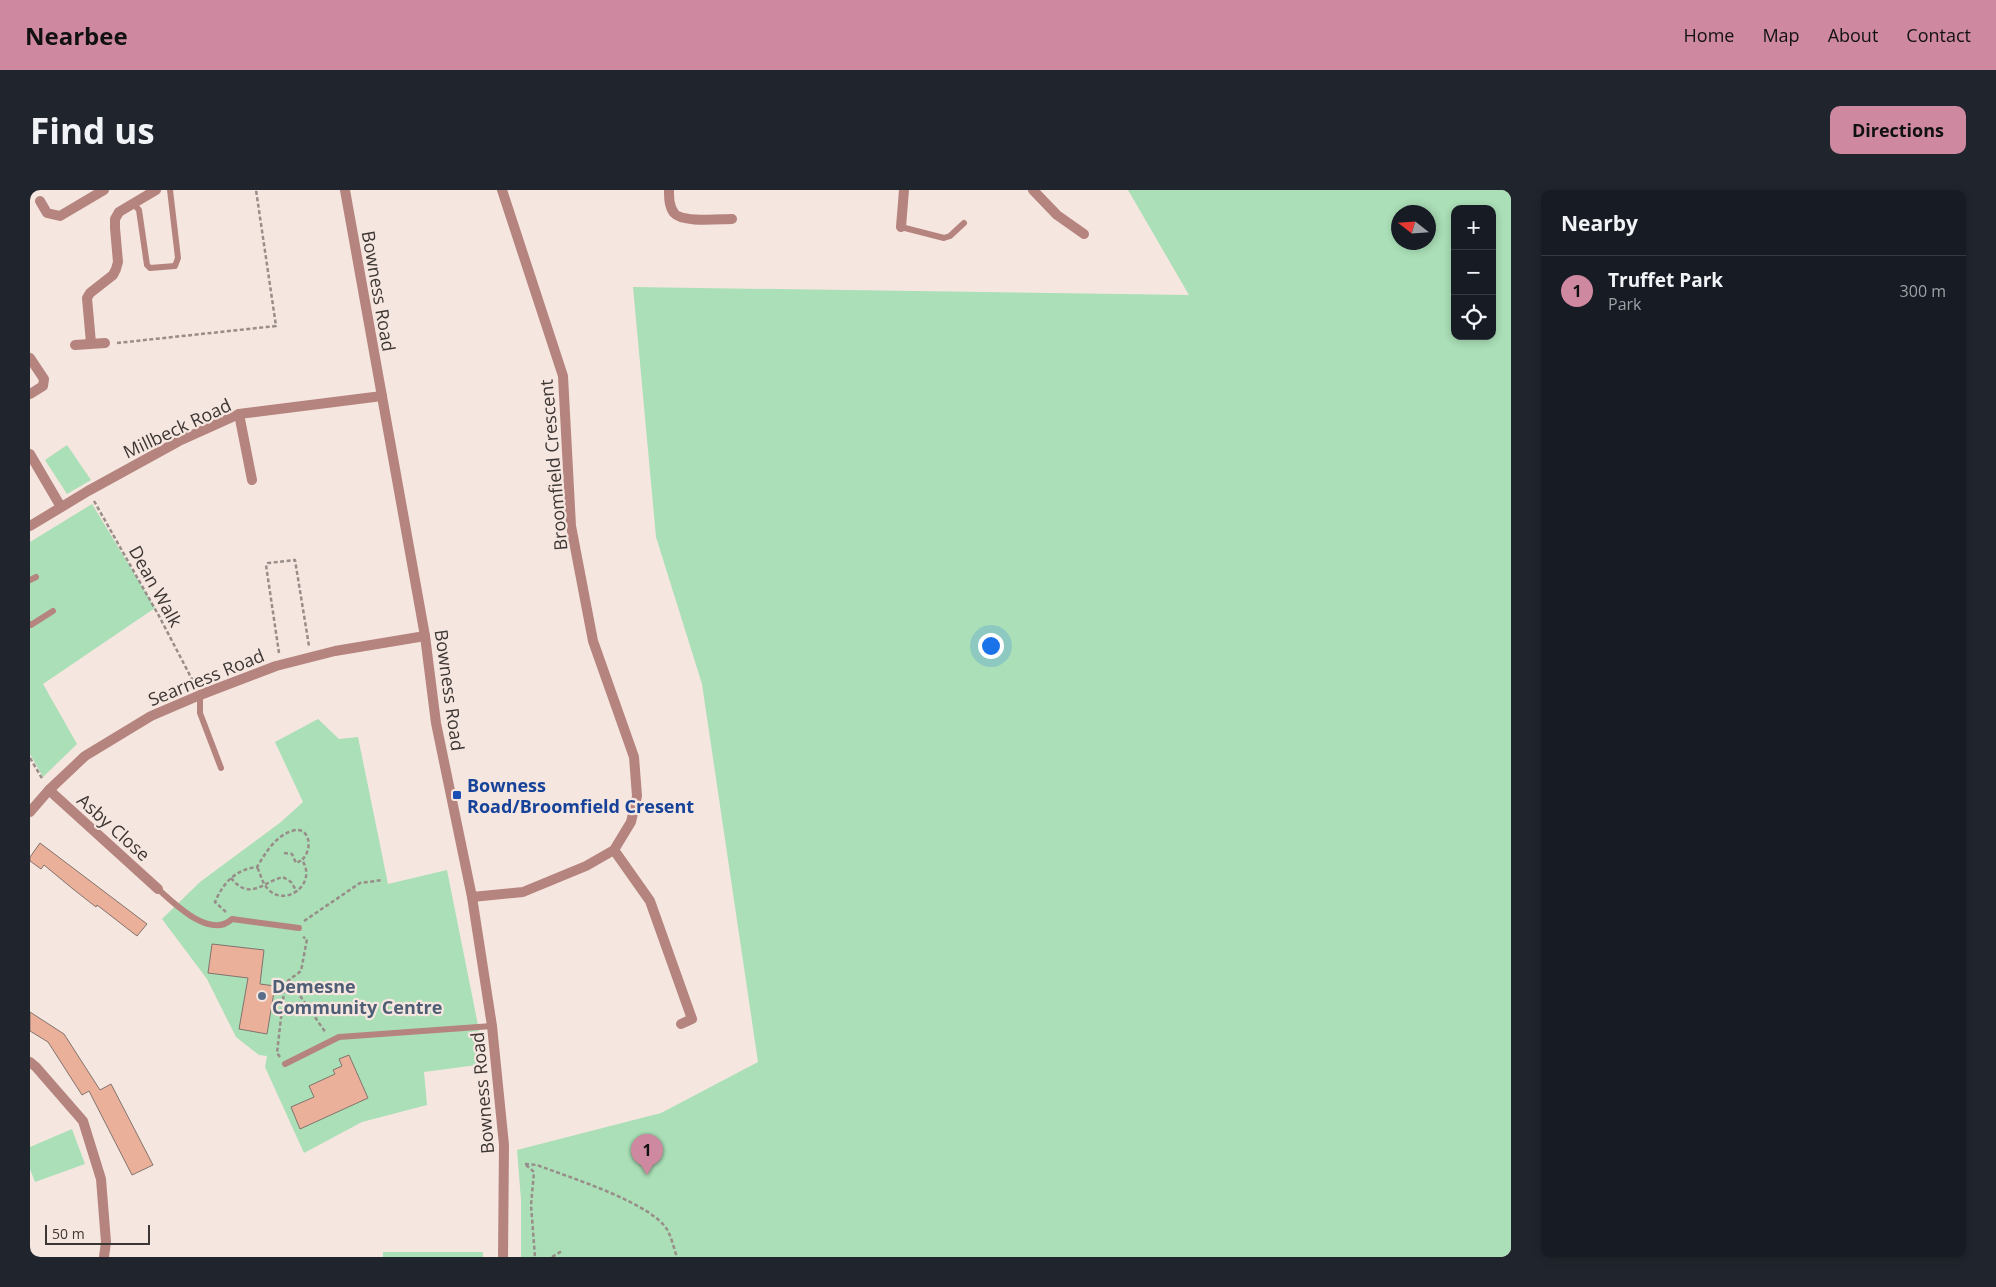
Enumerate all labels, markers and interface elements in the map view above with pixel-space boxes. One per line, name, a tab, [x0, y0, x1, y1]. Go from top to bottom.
text: Nearbee	[25, 19, 128, 52]
text: Home	[1684, 23, 1734, 47]
text: Map	[1762, 23, 1800, 47]
text: About	[1828, 23, 1878, 47]
text: Contact	[1906, 23, 1971, 47]
button: Directions	[1830, 106, 1966, 154]
text: Find us	[30, 107, 155, 154]
north arrow	[1391, 205, 1436, 250]
map controls	[1451, 205, 1496, 340]
button: +	[1451, 205, 1496, 250]
text: Nearby	[1561, 209, 1638, 237]
street label: Bowness Road	[357, 229, 401, 353]
button: −	[1451, 250, 1496, 295]
text: Truffet Park	[1608, 267, 1723, 293]
text: 1	[1572, 280, 1582, 302]
text: 300 m	[1900, 280, 1946, 302]
text: Park	[1608, 293, 1641, 315]
button: locate	[1451, 295, 1496, 340]
street label: Broomfield Crescent	[534, 378, 572, 552]
street label: Millbeck Road	[119, 392, 235, 464]
street label: Dean Walk	[124, 541, 188, 631]
street label: Bowness Road	[430, 628, 470, 752]
your location	[978, 633, 1004, 659]
street label: Searness Road	[144, 643, 268, 711]
place label: Bowness Road/Broomfield Cresent	[467, 773, 694, 818]
street label: Asby Close	[73, 788, 155, 866]
marker: Bowness Road/Broomfield Cresent	[451, 789, 463, 801]
place label: Demesne Community Centre	[272, 974, 442, 1019]
marker: Demesne Community Centre	[256, 990, 268, 1002]
street label: Bowness Road	[465, 1031, 499, 1155]
pin: 1	[631, 1134, 663, 1175]
scale bar	[45, 1222, 150, 1245]
text: 50 m	[52, 1224, 85, 1243]

